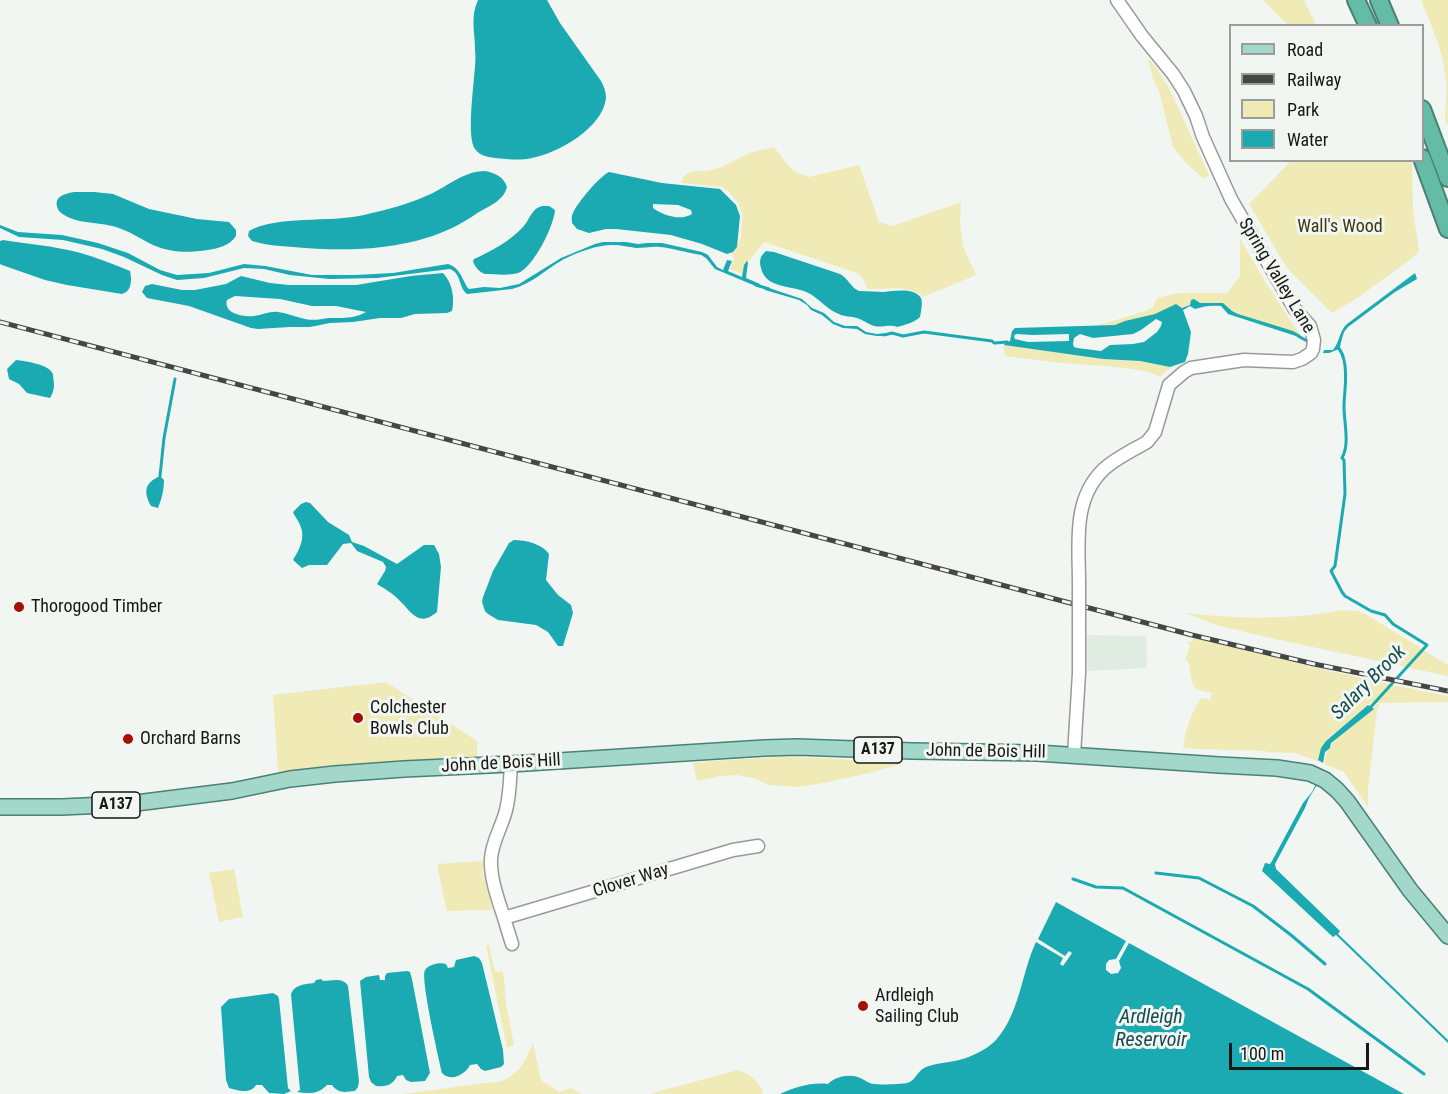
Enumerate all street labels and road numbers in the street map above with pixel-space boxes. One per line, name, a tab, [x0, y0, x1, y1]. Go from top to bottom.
street label: Spring Valley Lane	[1233, 215, 1319, 337]
road number: A137	[854, 737, 902, 763]
street label: John de Bois Hill	[926, 740, 1046, 764]
street label: John de Bois Hill	[441, 750, 561, 778]
road number: A137	[92, 792, 140, 818]
street label: Clover Way	[590, 859, 672, 903]

